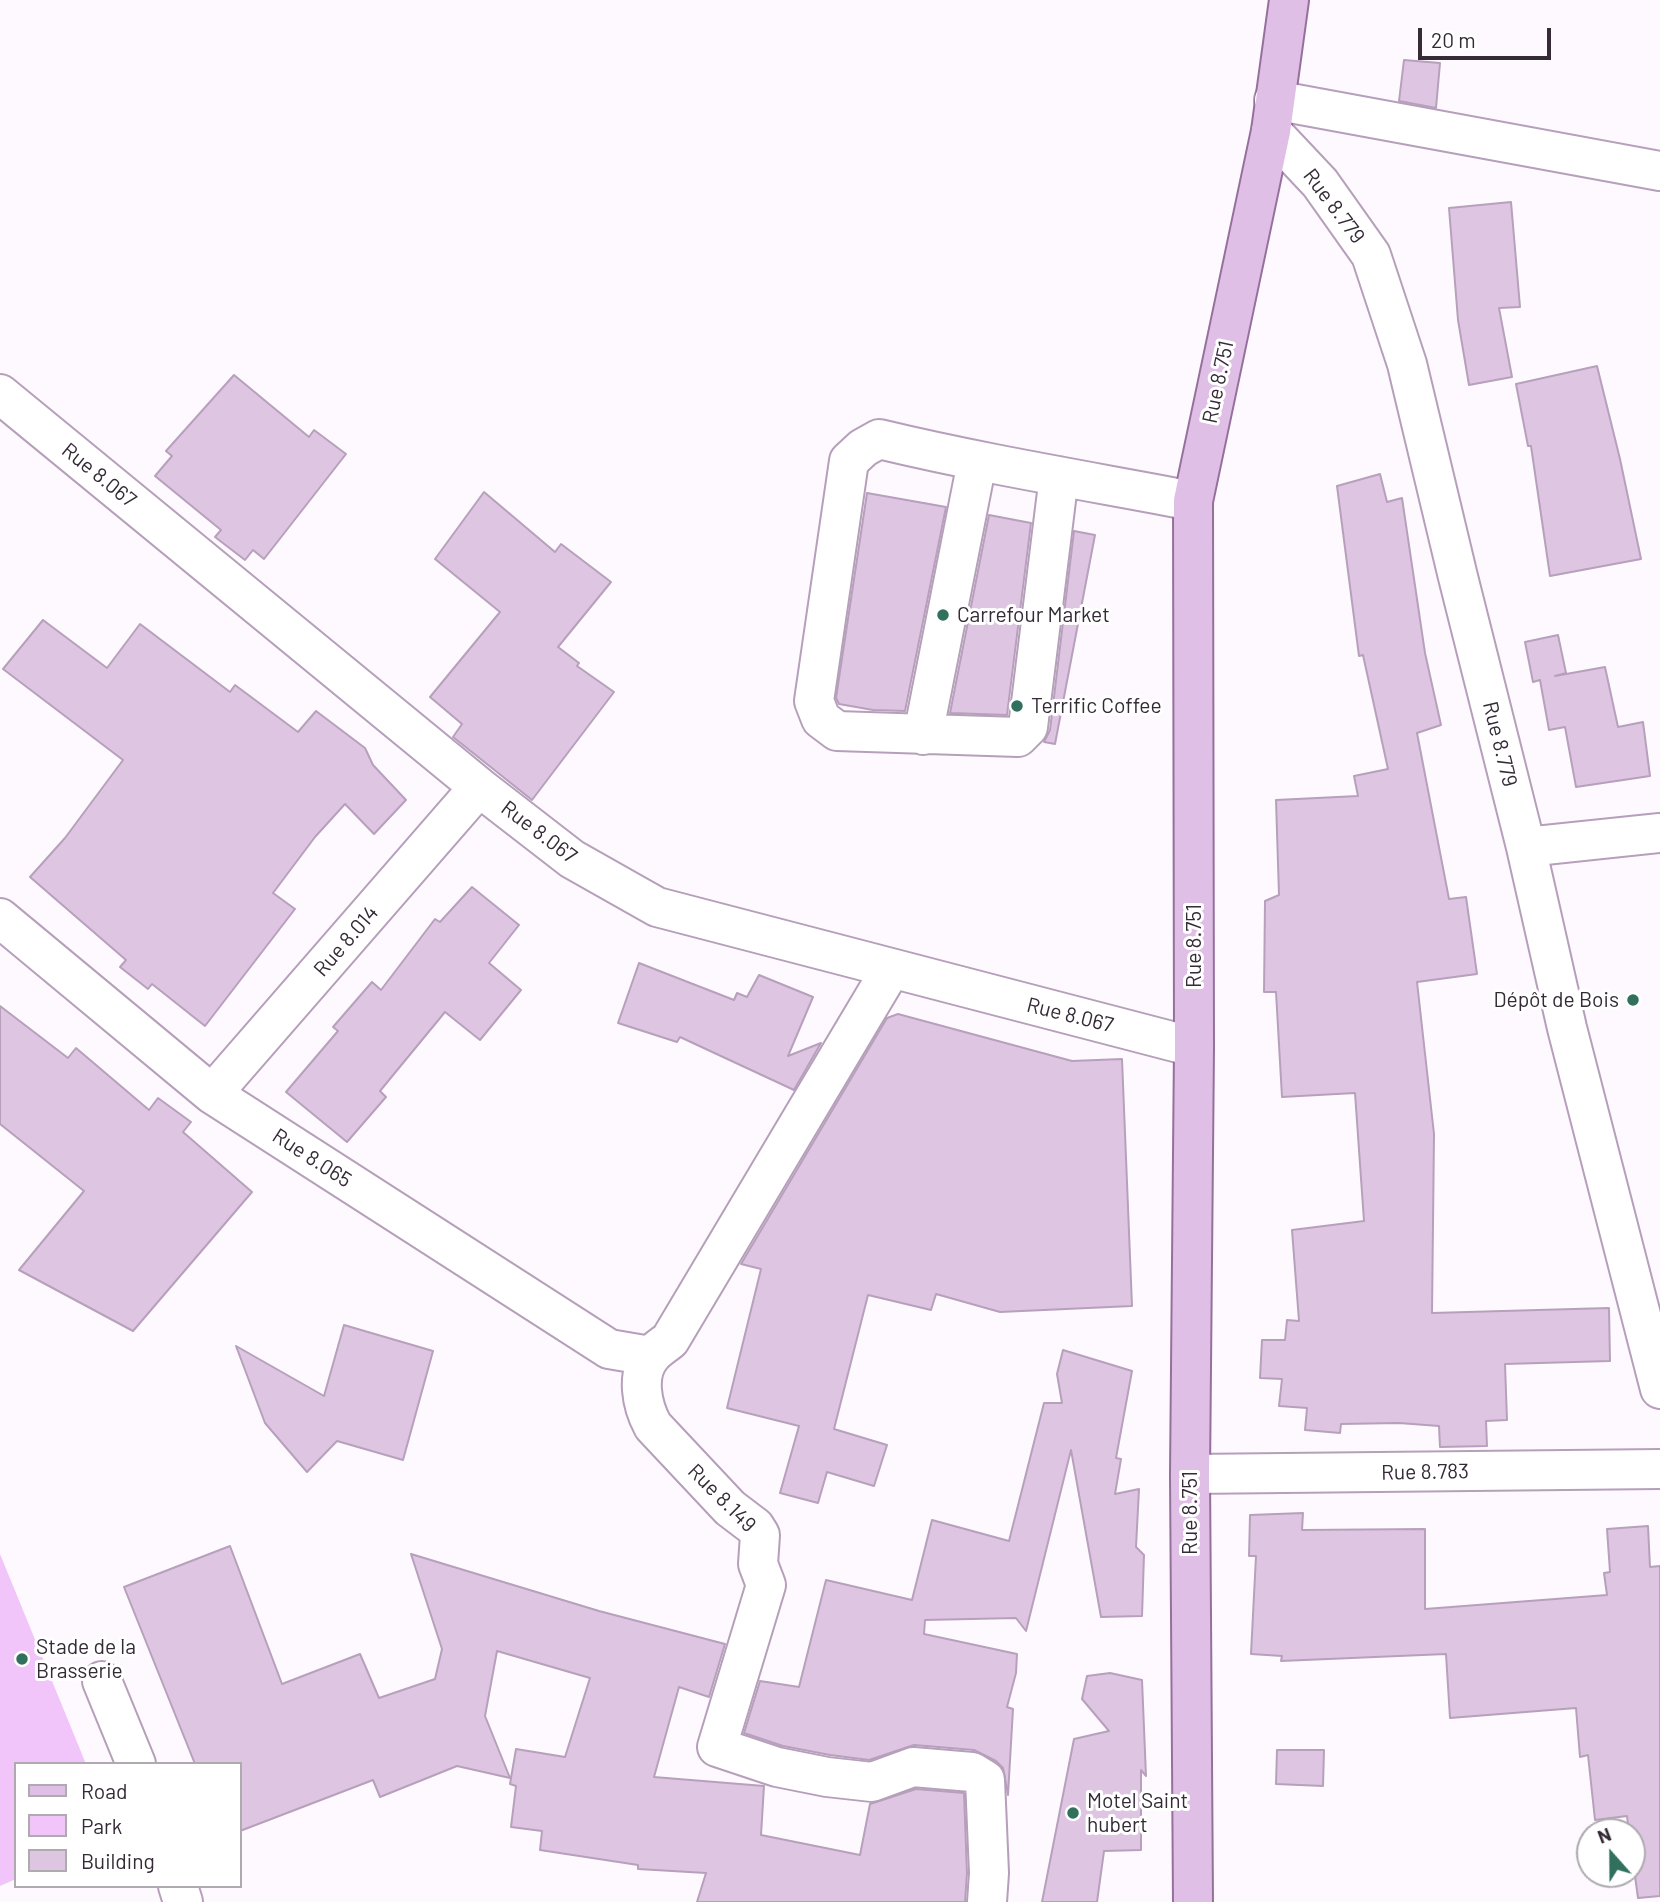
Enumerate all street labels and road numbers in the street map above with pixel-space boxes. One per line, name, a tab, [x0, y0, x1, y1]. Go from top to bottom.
street label: Rue 8.779	[1298, 164, 1370, 248]
street label: Rue 8.751	[1197, 338, 1239, 426]
street label: Rue 8.067	[57, 437, 141, 513]
street label: Rue 8.779	[1477, 699, 1523, 789]
street label: Rue 8.067	[496, 795, 582, 869]
street label: Rue 8.014	[308, 900, 384, 982]
street label: Rue 8.751	[1181, 904, 1207, 988]
street label: Rue 8.067	[1024, 992, 1116, 1038]
street label: Rue 8.065	[268, 1123, 356, 1193]
street label: Rue 8.149	[683, 1459, 761, 1537]
street label: Rue 8.783	[1381, 1459, 1469, 1485]
street label: Rue 8.751	[1177, 1471, 1203, 1555]

